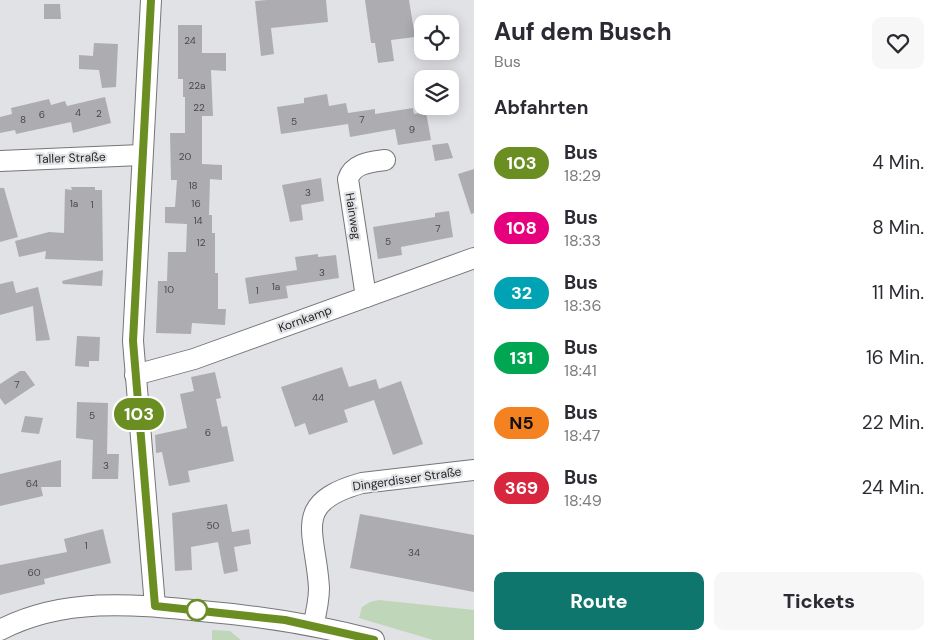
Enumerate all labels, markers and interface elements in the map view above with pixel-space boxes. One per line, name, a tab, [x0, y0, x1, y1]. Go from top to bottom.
map controls	[414, 15, 459, 115]
button: locate	[414, 15, 459, 60]
text: Auf dem Busch	[494, 16, 672, 47]
button: heart	[872, 17, 924, 69]
house number: 24	[184, 34, 196, 47]
text: Bus	[494, 51, 521, 72]
button: layers	[414, 70, 459, 115]
house number: 22a	[189, 79, 205, 92]
text: Abfahrten	[494, 95, 588, 120]
house number: 22	[193, 101, 205, 114]
house number: 4	[75, 106, 81, 119]
house number: 2	[96, 107, 102, 120]
house number: 6	[39, 108, 45, 121]
house number: 8	[20, 113, 26, 126]
house number: 7	[359, 113, 365, 126]
house number: 5	[291, 115, 297, 128]
house number: 9	[409, 123, 415, 136]
text: Bus	[564, 140, 598, 165]
street label: Taller Straße	[36, 149, 106, 167]
house number: 20	[179, 150, 191, 163]
text: 4 Min.	[872, 150, 924, 175]
text: 103	[506, 151, 537, 175]
text: 18:29	[564, 165, 601, 186]
house number: 18	[188, 179, 198, 192]
house number: 3	[305, 186, 311, 199]
street label: Hainweg	[341, 192, 365, 241]
house number: 1a	[70, 197, 78, 210]
house number: 16	[191, 197, 201, 210]
house number: 1	[90, 198, 94, 211]
text: Bus	[564, 205, 598, 230]
house number: 14	[193, 214, 203, 227]
text: 8 Min.	[872, 215, 924, 240]
text: 108	[506, 216, 537, 240]
house number: 7	[435, 222, 441, 235]
text: 18:33	[564, 230, 601, 251]
house number: 5	[385, 235, 391, 248]
house number: 12	[197, 236, 206, 249]
house number: 3	[319, 266, 325, 279]
text: Bus	[564, 270, 598, 295]
house number: 1a	[272, 280, 280, 293]
text: 11 Min.	[872, 280, 924, 305]
text: 32	[511, 281, 532, 305]
house number: 10	[164, 283, 174, 296]
house number: 1	[255, 284, 259, 297]
text: 18:36	[564, 295, 601, 316]
street label: Kornkamp	[276, 302, 334, 336]
text: Bus	[564, 335, 598, 360]
text: 16 Min.	[866, 345, 924, 370]
text: 131	[510, 346, 533, 370]
text: 18:41	[564, 360, 597, 381]
house number: 7	[14, 378, 20, 391]
house number: 44	[312, 391, 324, 404]
line badge: 103	[110, 398, 168, 430]
text: Bus	[564, 400, 598, 425]
text: 103	[124, 402, 154, 426]
house number: 5	[89, 409, 95, 422]
text: 22 Min.	[862, 410, 924, 435]
text: N5	[509, 411, 534, 435]
text: 18:47	[564, 425, 600, 446]
house number: 6	[205, 426, 211, 439]
house number: 3	[103, 459, 109, 472]
street label: Dingerdisser Straße	[352, 463, 463, 495]
text: Bus	[564, 465, 598, 490]
text: 24 Min.	[862, 475, 924, 500]
text: 369	[505, 476, 538, 500]
house number: 64	[26, 477, 38, 490]
text: 18:49	[564, 490, 602, 511]
house number: 50	[207, 519, 220, 532]
house number: 1	[84, 539, 88, 552]
house number: 34	[408, 546, 420, 559]
house number: 60	[27, 566, 41, 579]
button: Route	[494, 572, 704, 630]
button: Tickets	[714, 572, 924, 630]
unlabelled marker	[186, 599, 208, 621]

